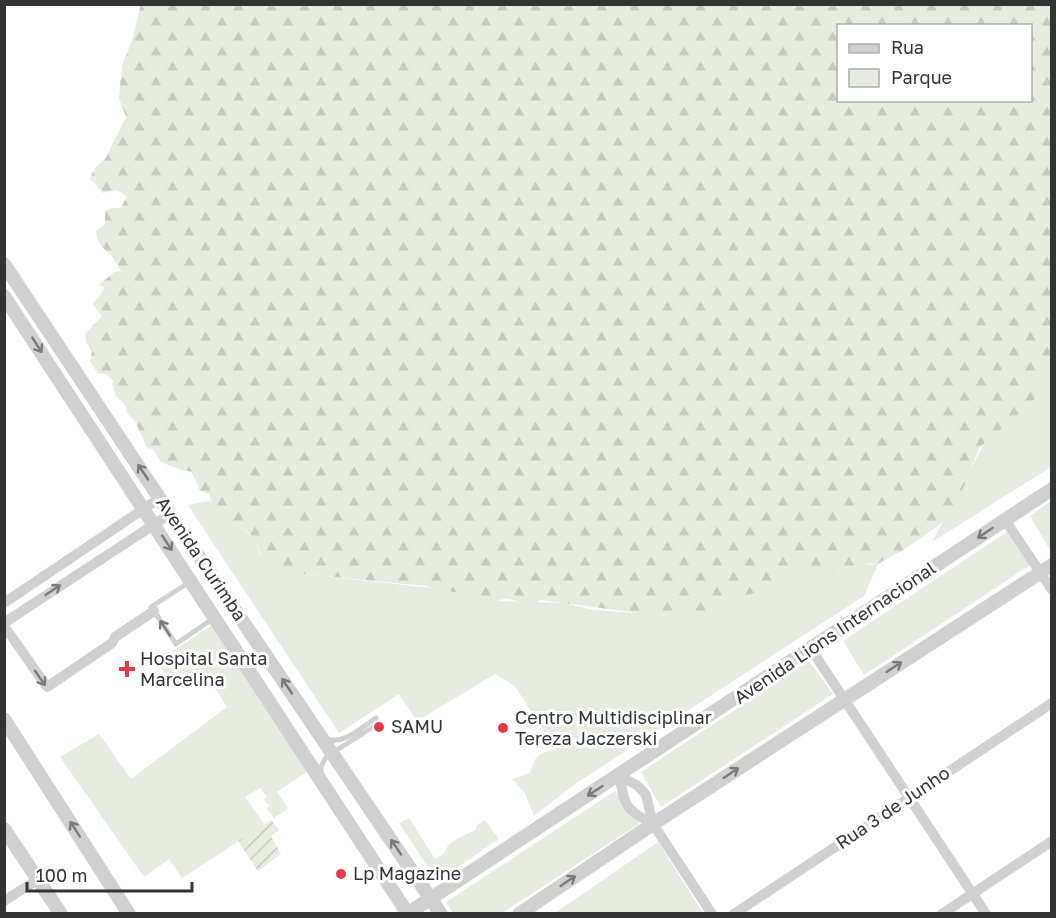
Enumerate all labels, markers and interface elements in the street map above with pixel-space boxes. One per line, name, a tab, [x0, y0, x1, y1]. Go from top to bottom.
legend	[837, 24, 1032, 102]
text: Rua	[891, 36, 924, 58]
text: Parque	[891, 66, 952, 88]
one-way arrow	[31, 336, 43, 353]
one-way arrow	[137, 464, 149, 481]
street label: Avenida Curimba	[152, 492, 251, 625]
one-way arrow	[977, 527, 994, 539]
one-way arrow	[162, 534, 174, 551]
street label: Avenida Lions Internacional	[729, 556, 940, 708]
one-way arrow	[45, 584, 62, 597]
one-way arrow	[159, 620, 171, 637]
place label: Hospital Santa Marcelina	[140, 647, 268, 690]
marker: Hospital Santa Marcelina	[118, 660, 136, 678]
one-way arrow	[885, 661, 902, 673]
one-way arrow	[34, 670, 46, 686]
one-way arrow	[281, 678, 293, 695]
place label: Centro Multidisciplinar Tereza Jaczerski	[515, 706, 712, 749]
place label: SAMU	[391, 715, 443, 737]
marker: SAMU	[372, 720, 386, 734]
marker: Centro Multidisciplinar Tereza Jaczerski	[496, 721, 510, 735]
street label: Rua 3 de Junho	[831, 761, 953, 853]
one-way arrow	[722, 767, 739, 780]
one-way arrow	[587, 786, 604, 798]
one-way arrow	[68, 821, 80, 838]
one-way arrow	[390, 840, 402, 856]
scale bar	[27, 855, 192, 893]
place label: Lp Magazine	[353, 862, 461, 884]
text: 100 m	[36, 864, 87, 886]
marker: Lp Magazine	[334, 867, 348, 881]
one-way arrow	[559, 875, 576, 887]

